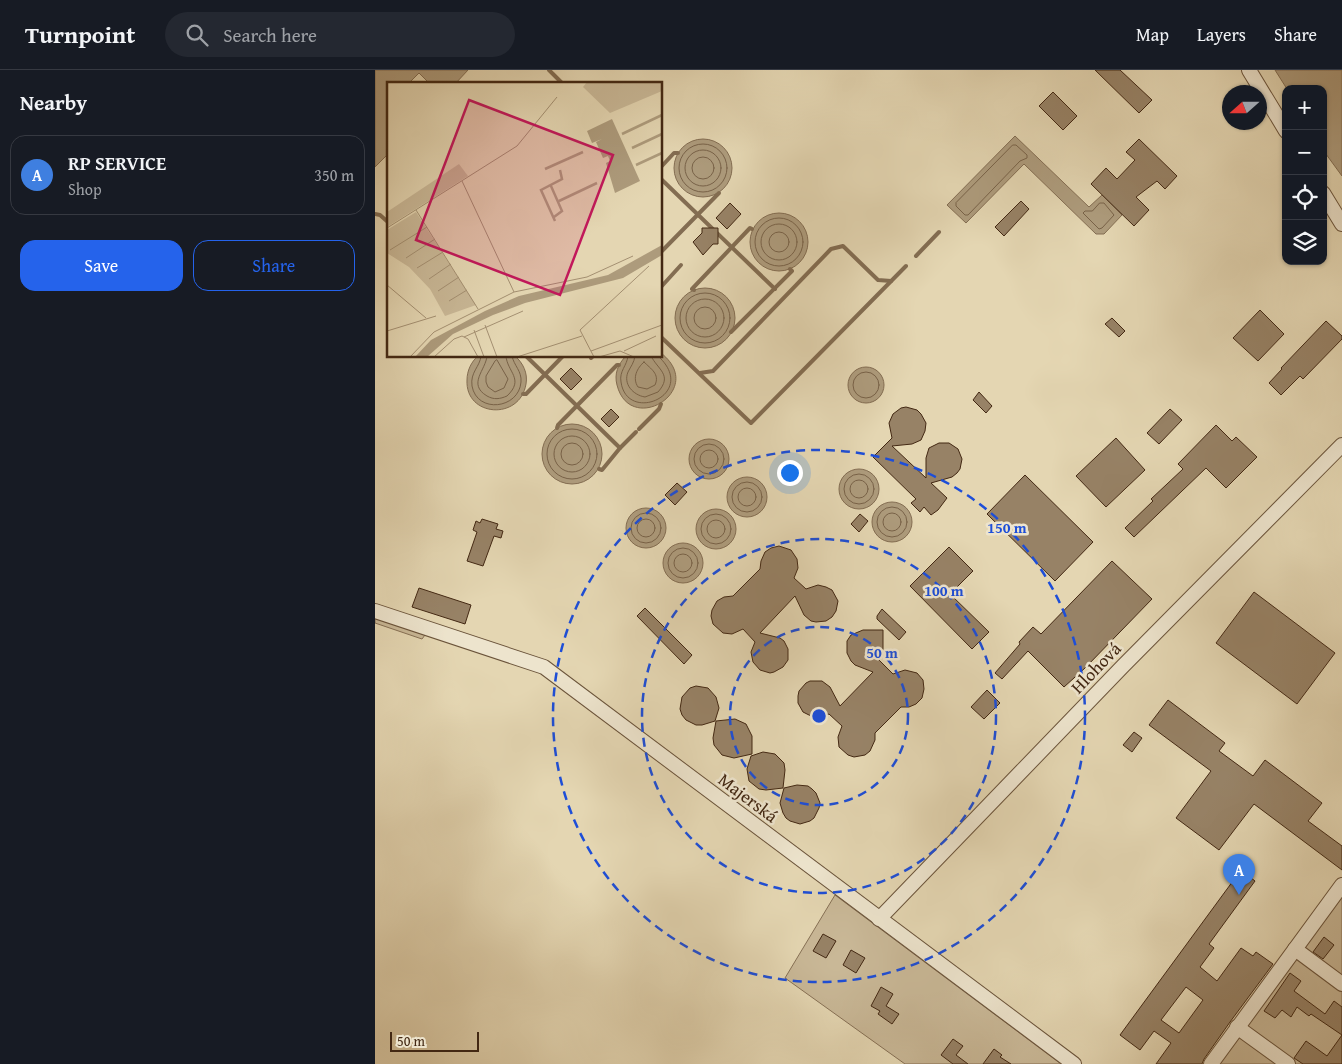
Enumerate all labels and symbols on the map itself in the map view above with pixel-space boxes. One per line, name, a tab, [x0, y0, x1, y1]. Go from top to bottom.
inset map	[387, 82, 663, 358]
north arrow	[1222, 85, 1267, 130]
your location	[777, 460, 803, 486]
text: 150 m	[987, 517, 1027, 538]
text: 100 m	[924, 580, 964, 601]
street label: Hlohová	[1064, 635, 1127, 700]
text: 50 m	[866, 642, 898, 663]
centre of rings	[810, 707, 828, 725]
street label: Majerská	[713, 766, 784, 829]
pin: A	[1223, 854, 1255, 895]
scale bar	[390, 1029, 479, 1052]

